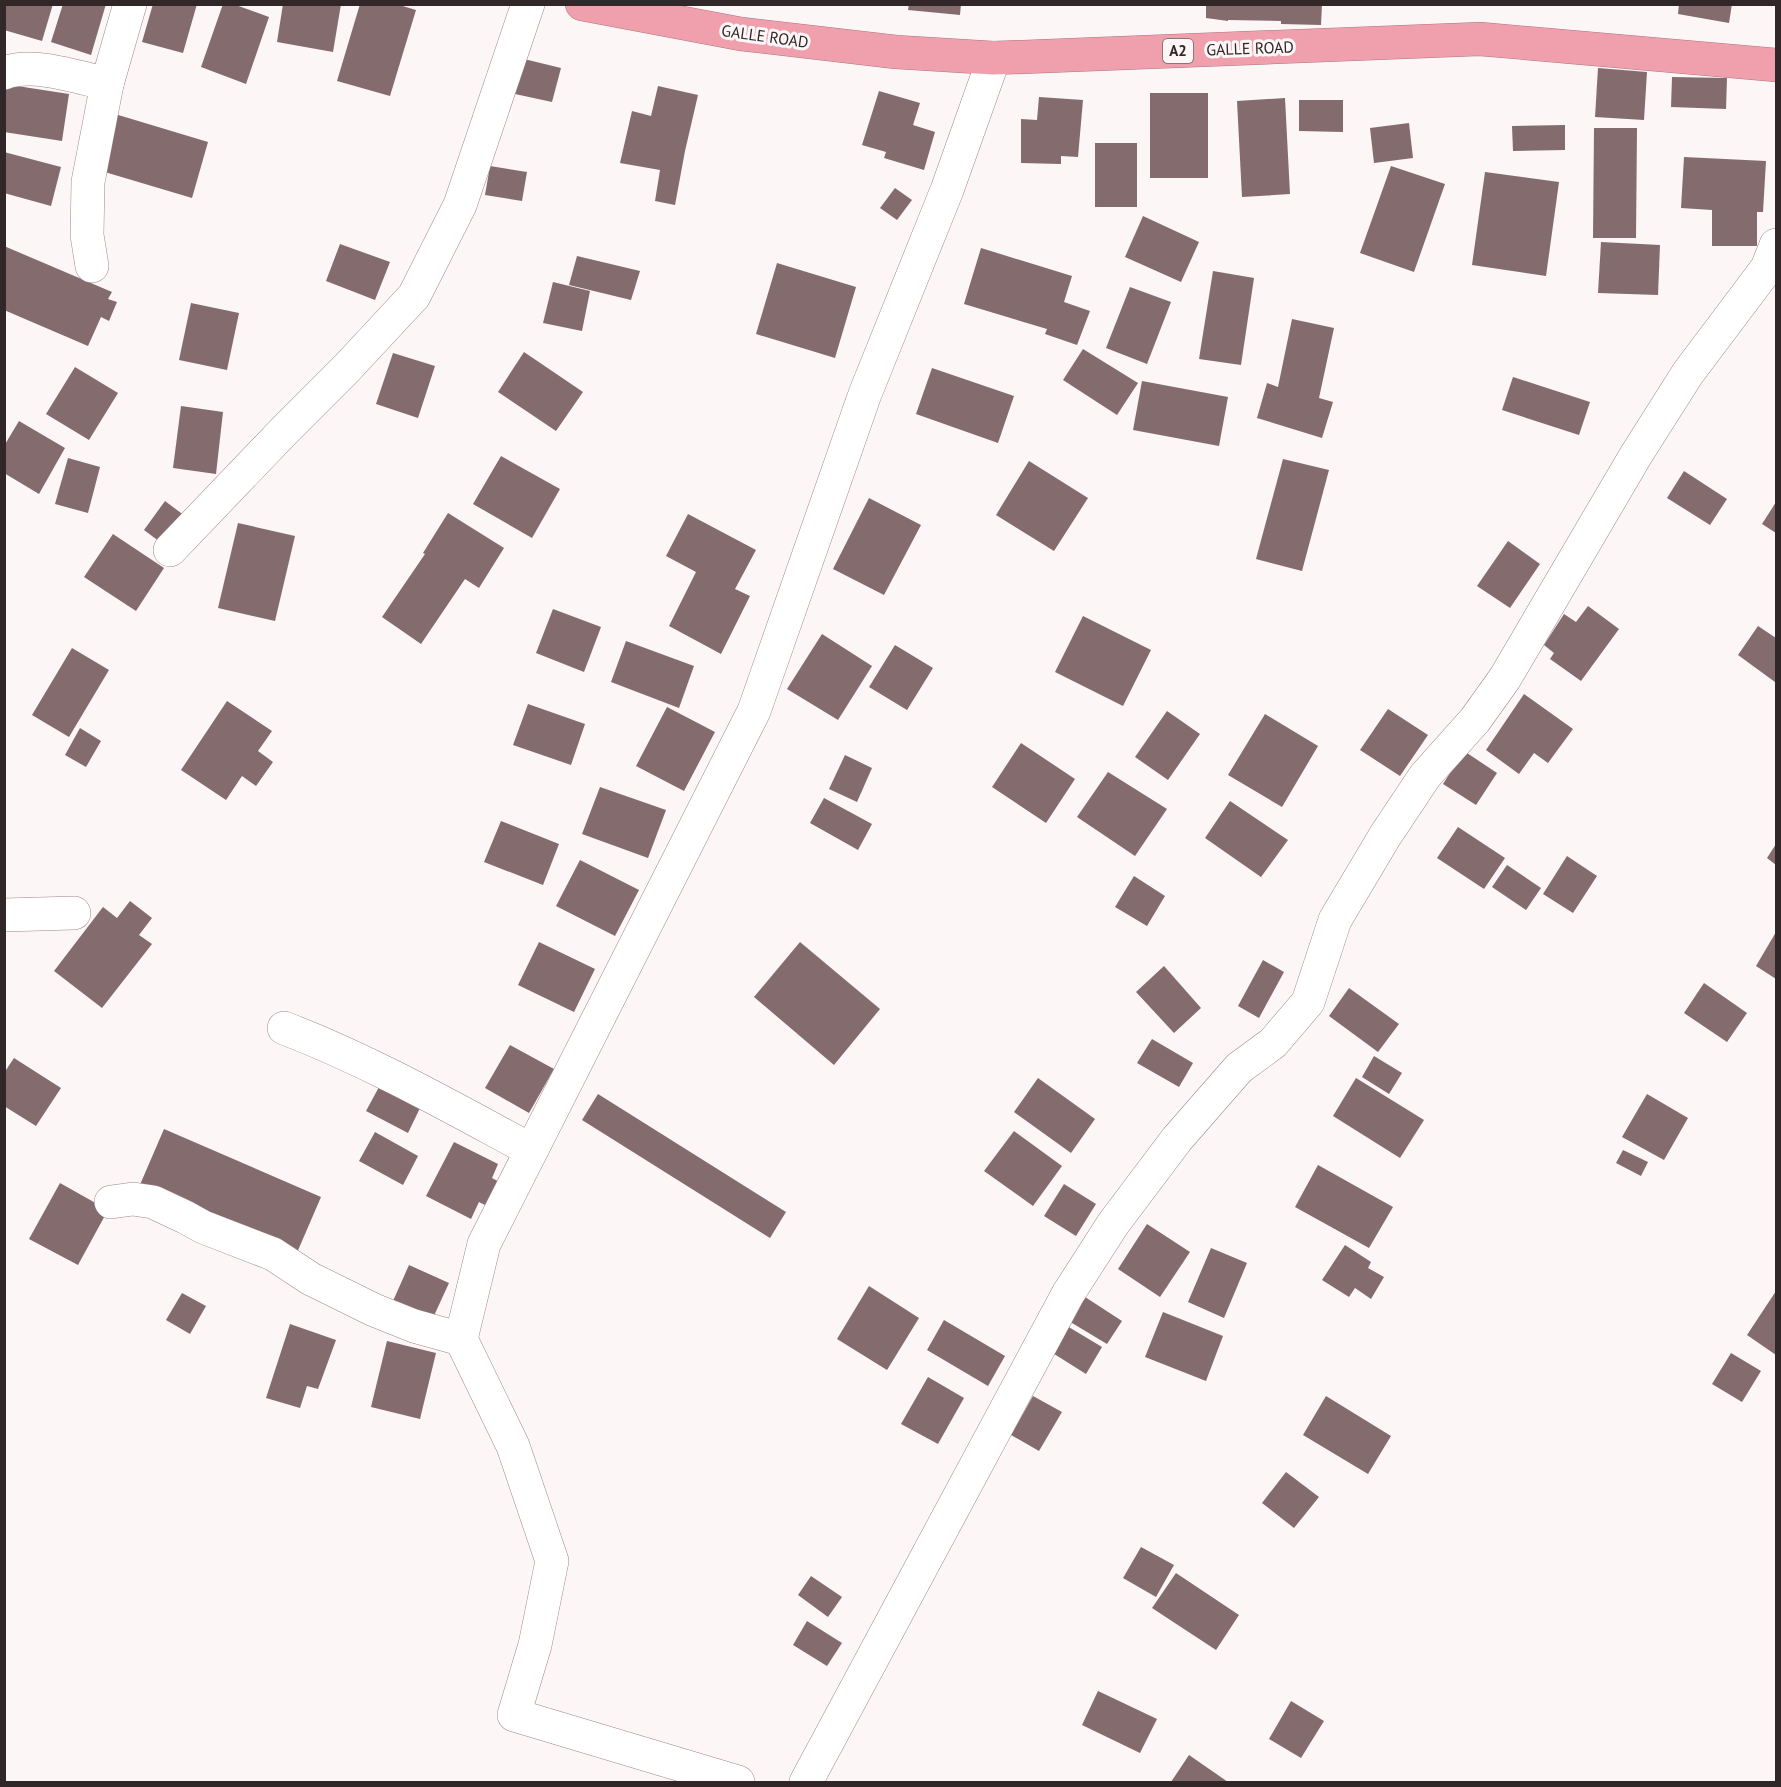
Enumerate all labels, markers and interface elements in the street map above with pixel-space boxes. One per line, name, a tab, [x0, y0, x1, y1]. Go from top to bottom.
street label: GALLE ROAD	[720, 20, 810, 52]
street label: GALLE ROAD	[1206, 36, 1294, 60]
road number: A2	[1163, 39, 1193, 63]

